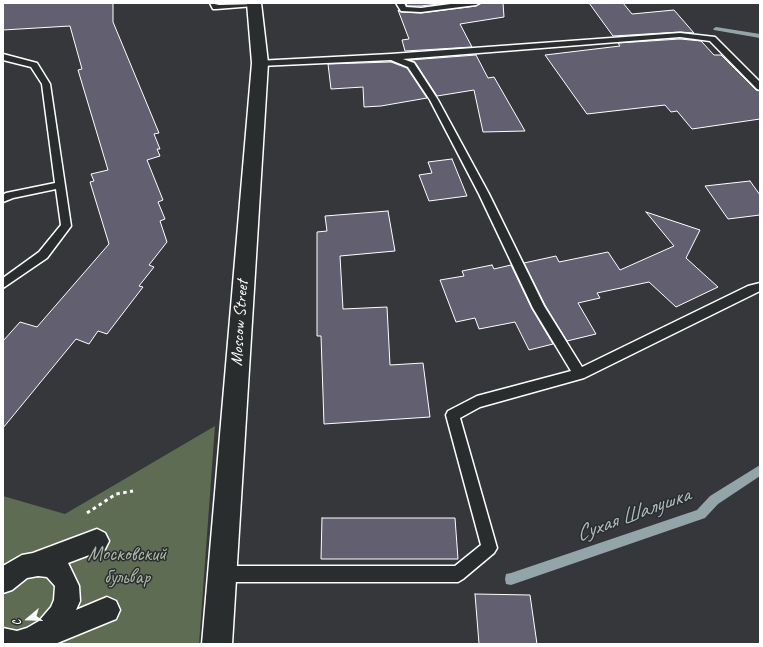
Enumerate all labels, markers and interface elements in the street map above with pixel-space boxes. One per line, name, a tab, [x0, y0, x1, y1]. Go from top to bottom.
street label: Moscow Street	[227, 279, 253, 367]
water label: Сухая Шалушка	[572, 482, 694, 548]
park label: Московский бульвар	[88, 543, 166, 590]
north arrow	[8, 599, 48, 639]
text: С	[9, 618, 24, 628]

